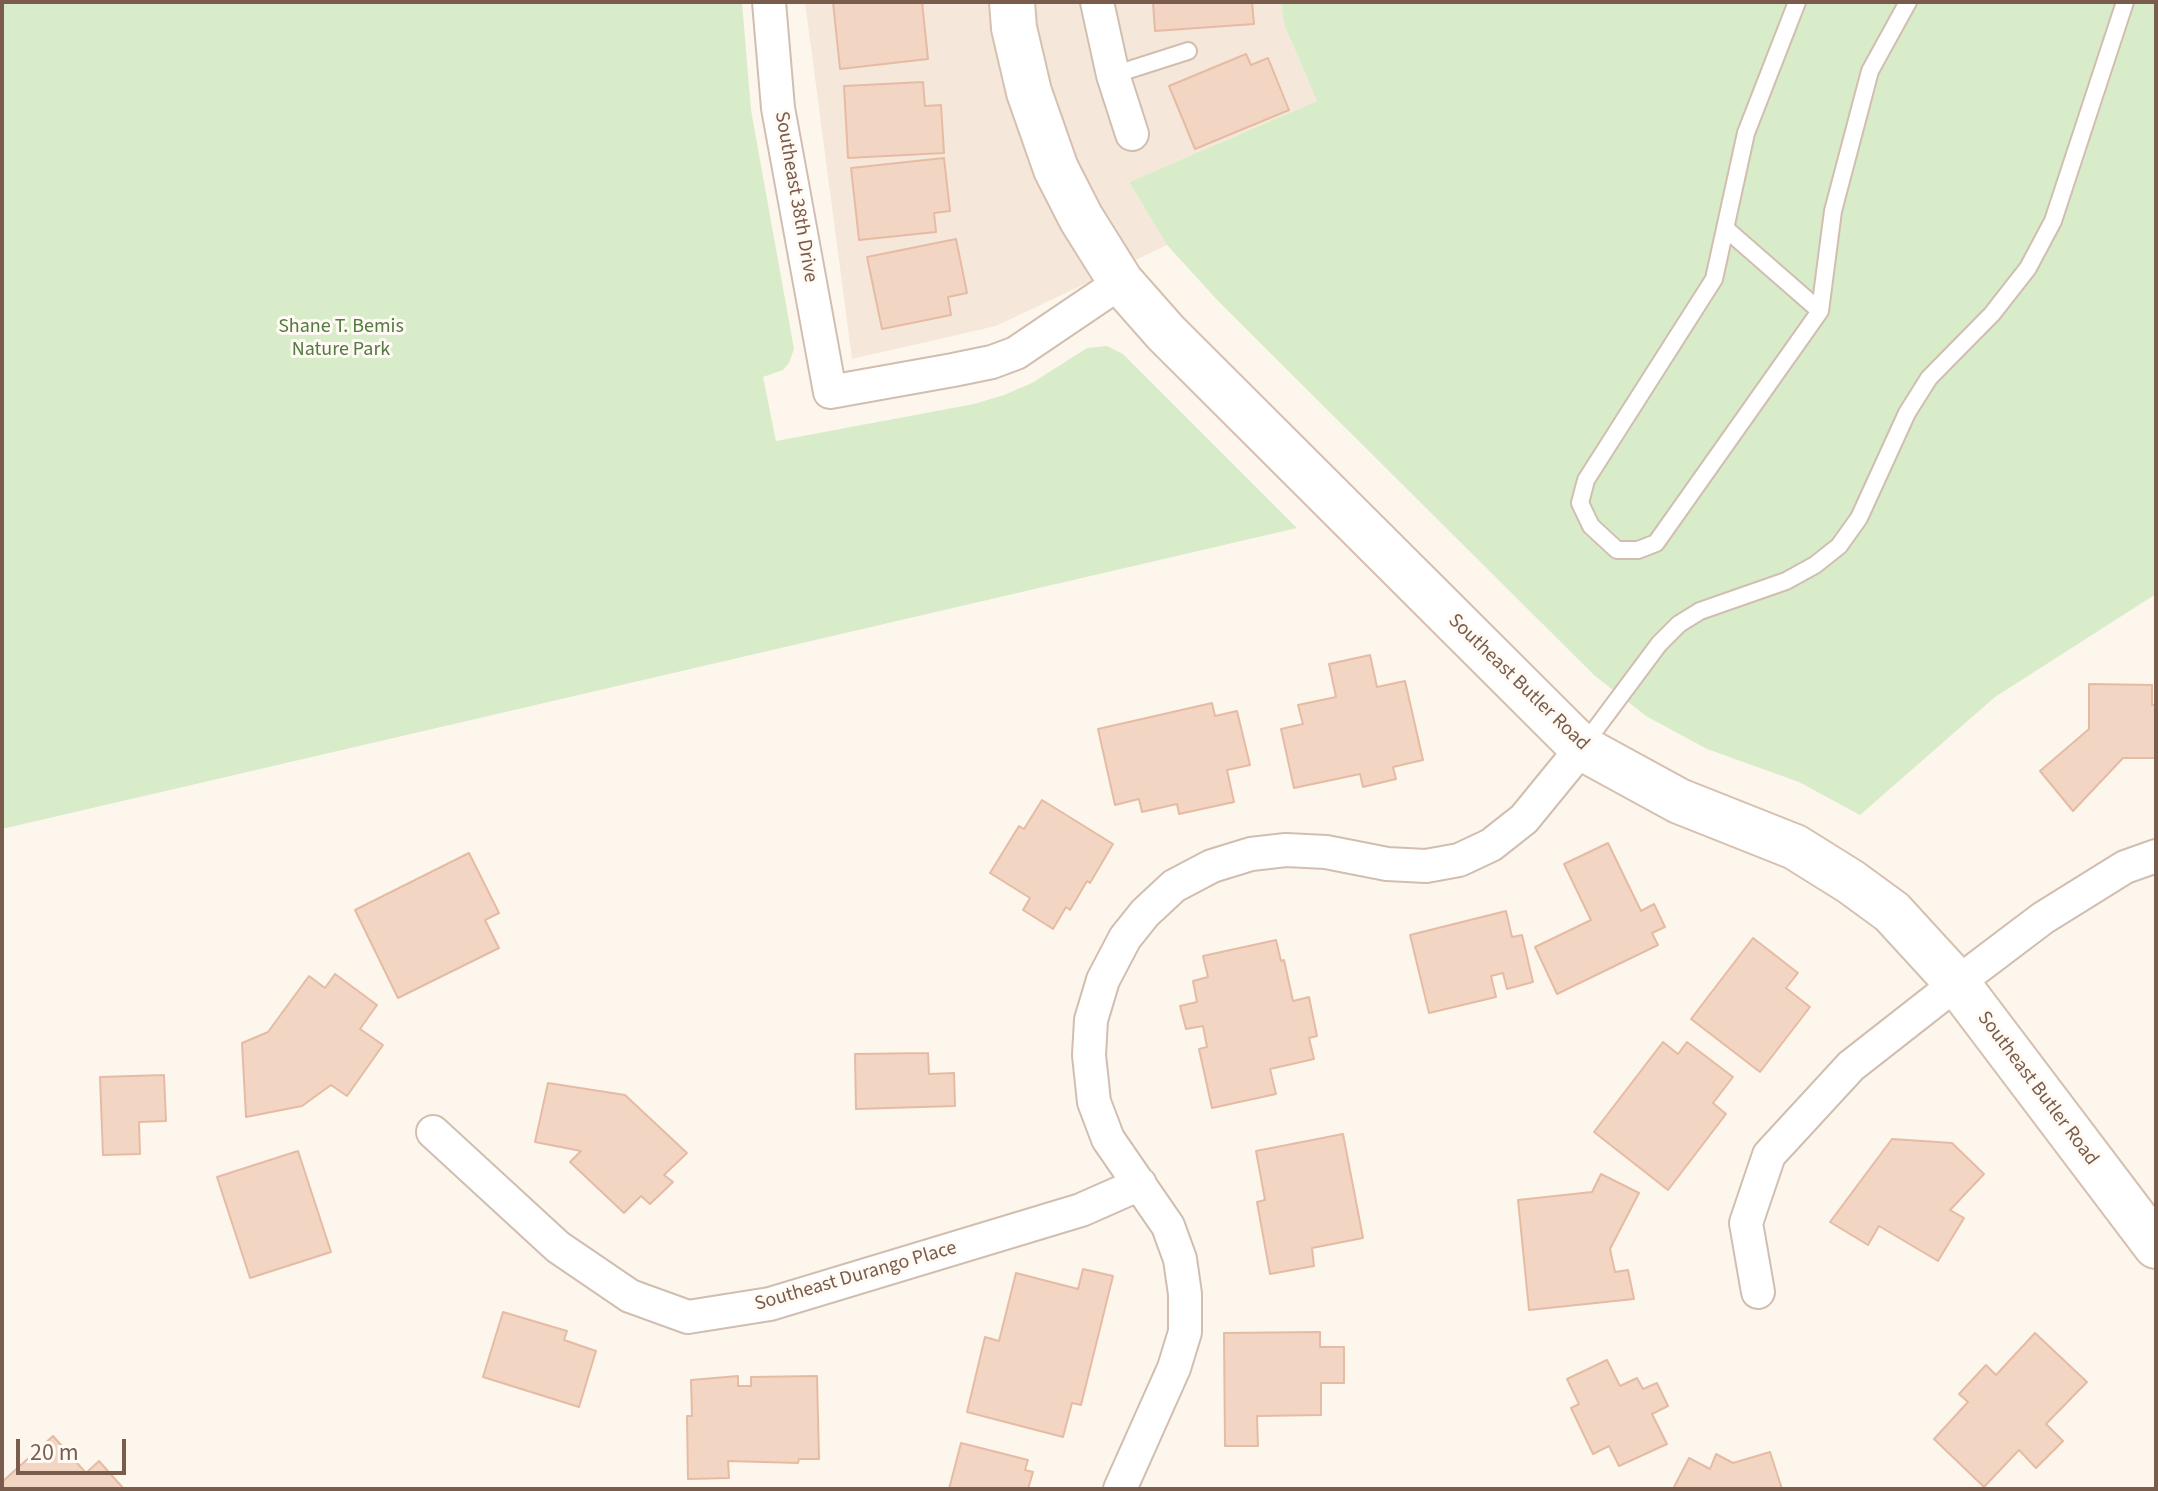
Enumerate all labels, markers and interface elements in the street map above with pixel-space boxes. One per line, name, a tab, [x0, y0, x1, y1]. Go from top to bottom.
street label: Southeast 38th Drive	[768, 110, 822, 284]
park label: Shane T. Bemis Nature Park	[278, 316, 404, 363]
street label: Southeast Butler Road	[1442, 609, 1594, 757]
street label: Southeast Butler Road	[1971, 1007, 2103, 1171]
street label: Southeast Durango Place	[752, 1237, 960, 1317]
scale bar	[20, 1423, 130, 1473]
text: 20 m	[30, 1435, 79, 1470]

